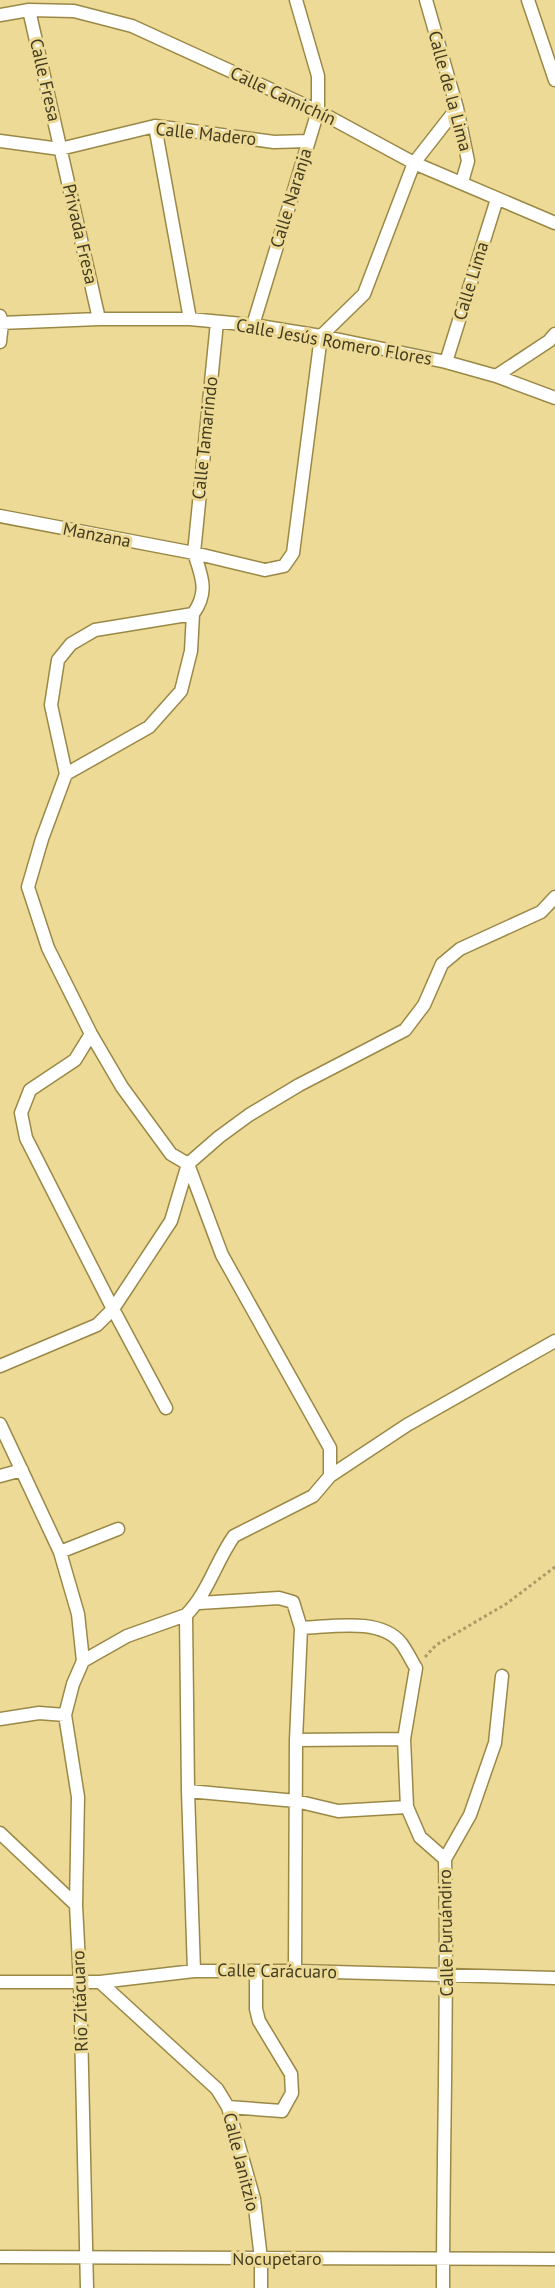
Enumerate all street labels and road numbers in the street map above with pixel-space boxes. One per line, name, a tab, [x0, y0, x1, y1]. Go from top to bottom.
street label: Calle de la Lima	[423, 28, 478, 154]
street label: Calle Fresa	[25, 36, 66, 124]
street label: Calle Camichín	[227, 61, 340, 130]
street label: Calle Madero	[155, 117, 258, 150]
street label: Calle Naranja	[264, 145, 317, 250]
street label: Privada Fresa	[58, 181, 103, 286]
street label: Calle Lima	[448, 239, 493, 323]
street label: Calle Jesús Romero Flores	[234, 313, 434, 370]
street label: Calle Tamarindo	[187, 375, 222, 501]
street label: Manzana	[61, 517, 133, 552]
street label: Calle Puruándiro	[433, 1869, 458, 1997]
street label: Río Zitácuaro	[66, 1950, 93, 2052]
street label: Calle Carácuaro	[217, 1958, 337, 1983]
street label: Calle Janitzio	[218, 2110, 265, 2214]
street label: Nocupetaro	[232, 2247, 322, 2270]

